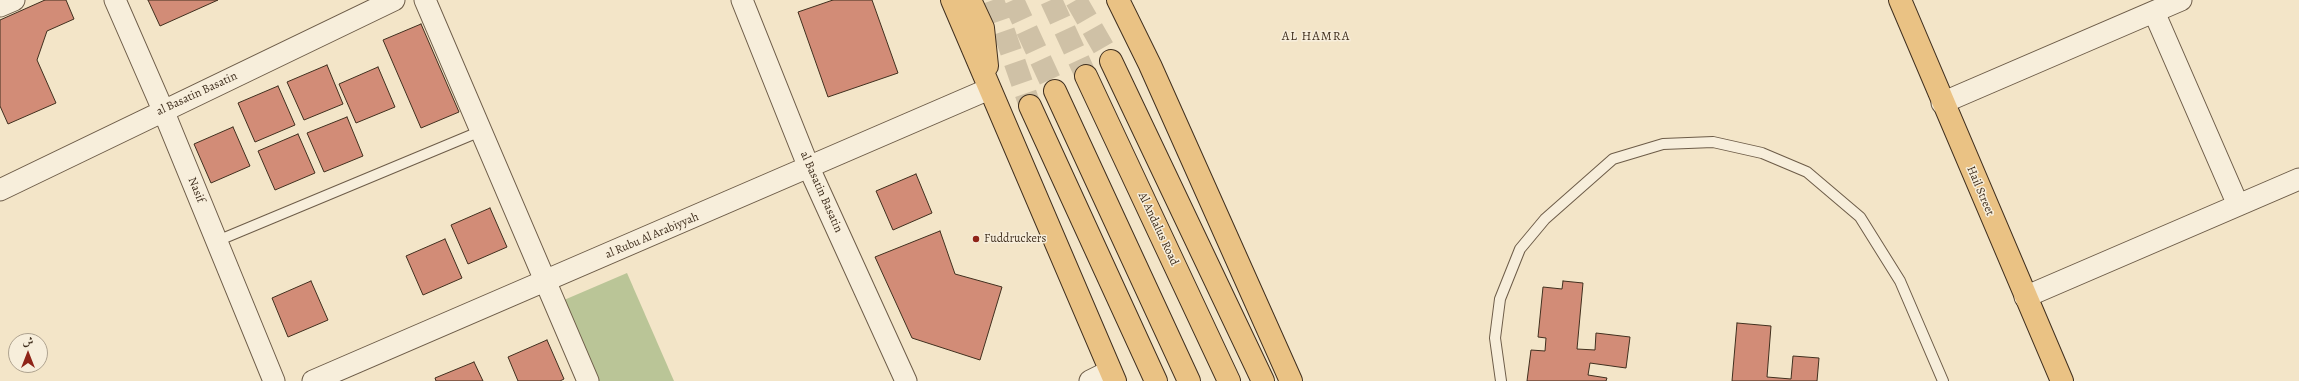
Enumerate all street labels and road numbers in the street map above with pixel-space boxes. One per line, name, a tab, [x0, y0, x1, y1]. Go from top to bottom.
street label: al Basatin Basatin	[154, 69, 240, 119]
street label: al Basatin Basatin	[797, 149, 845, 235]
street label: Hail Street	[1963, 164, 1997, 218]
street label: Nasif	[184, 175, 208, 205]
street label: Al Andalus Road	[1135, 190, 1181, 268]
street label: al Rubu Al Arabiyyah	[603, 210, 701, 262]

